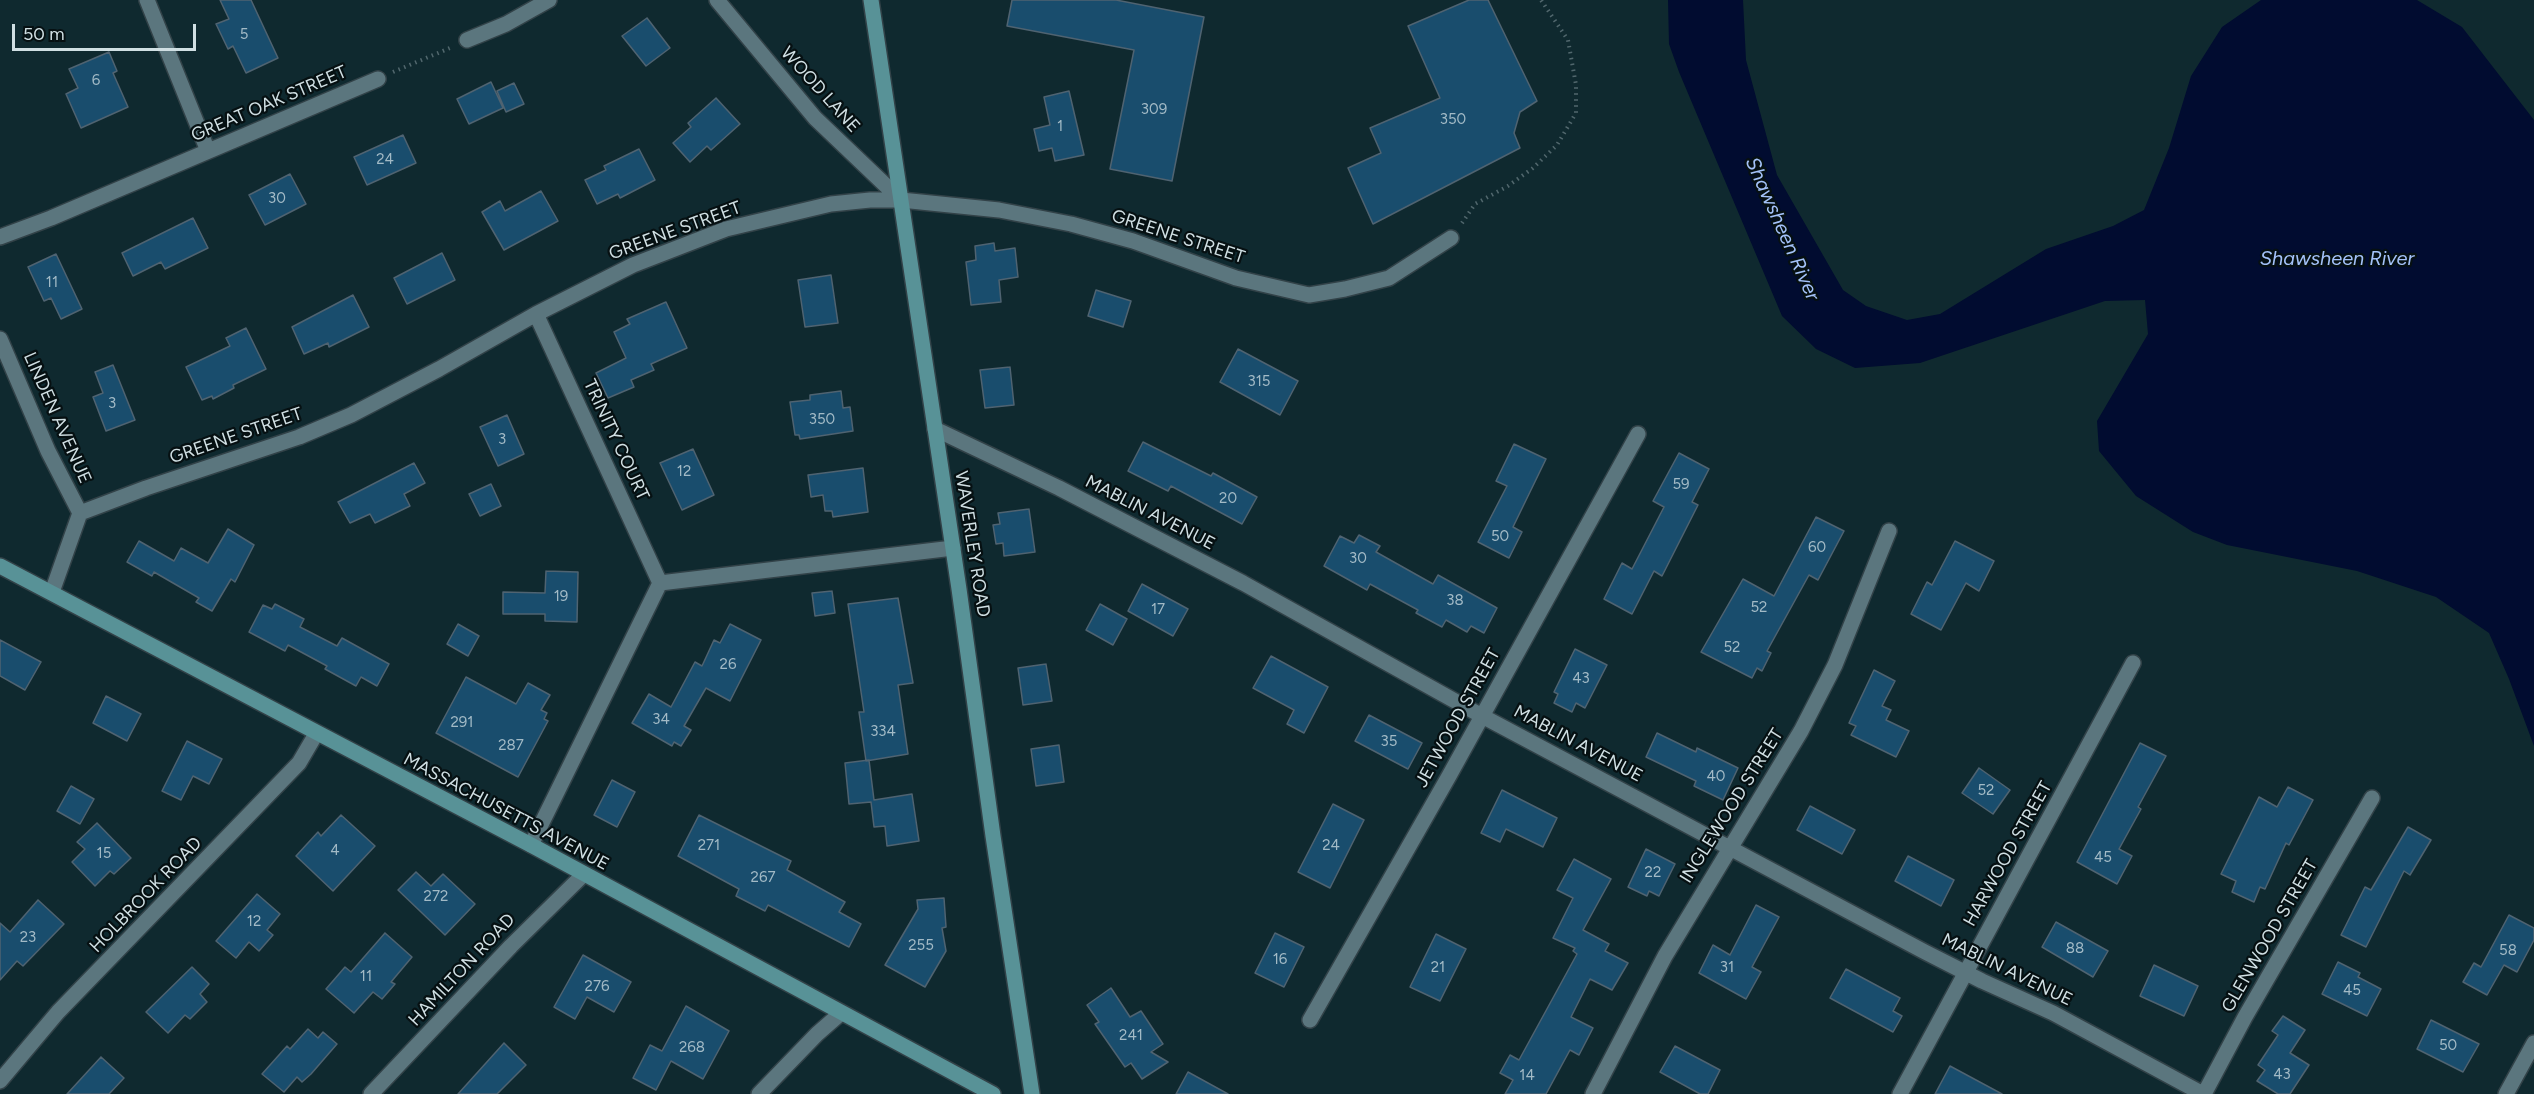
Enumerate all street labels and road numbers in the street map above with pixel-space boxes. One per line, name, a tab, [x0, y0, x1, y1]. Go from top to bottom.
street label: WOOD LANE	[776, 43, 864, 137]
street label: GREAT OAK STREET	[188, 61, 350, 147]
street label: GREENE STREET	[606, 197, 744, 265]
street label: GREENE STREET	[1109, 205, 1247, 269]
street label: LINDEN AVENUE	[18, 349, 96, 487]
street label: TRINITY COURT	[579, 376, 653, 504]
street label: GREENE STREET	[167, 403, 305, 469]
street label: WAVERLEY ROAD	[950, 469, 994, 619]
street label: MABLIN AVENUE	[1081, 471, 1219, 555]
street label: JETWOOD STREET	[1411, 645, 1505, 791]
street label: MABLIN AVENUE	[1510, 701, 1646, 787]
street label: INGLEWOOD STREET	[1676, 725, 1788, 887]
street label: MASSACHUSETTS AVENUE	[400, 749, 612, 875]
street label: HARWOOD STREET	[1959, 778, 2057, 930]
street label: HOLBROOK ROAD	[85, 833, 207, 957]
street label: GLENWOOD STREET	[2217, 856, 2323, 1016]
street label: HAMILTON ROAD	[404, 909, 520, 1031]
street label: MABLIN AVENUE	[1938, 929, 2076, 1011]

